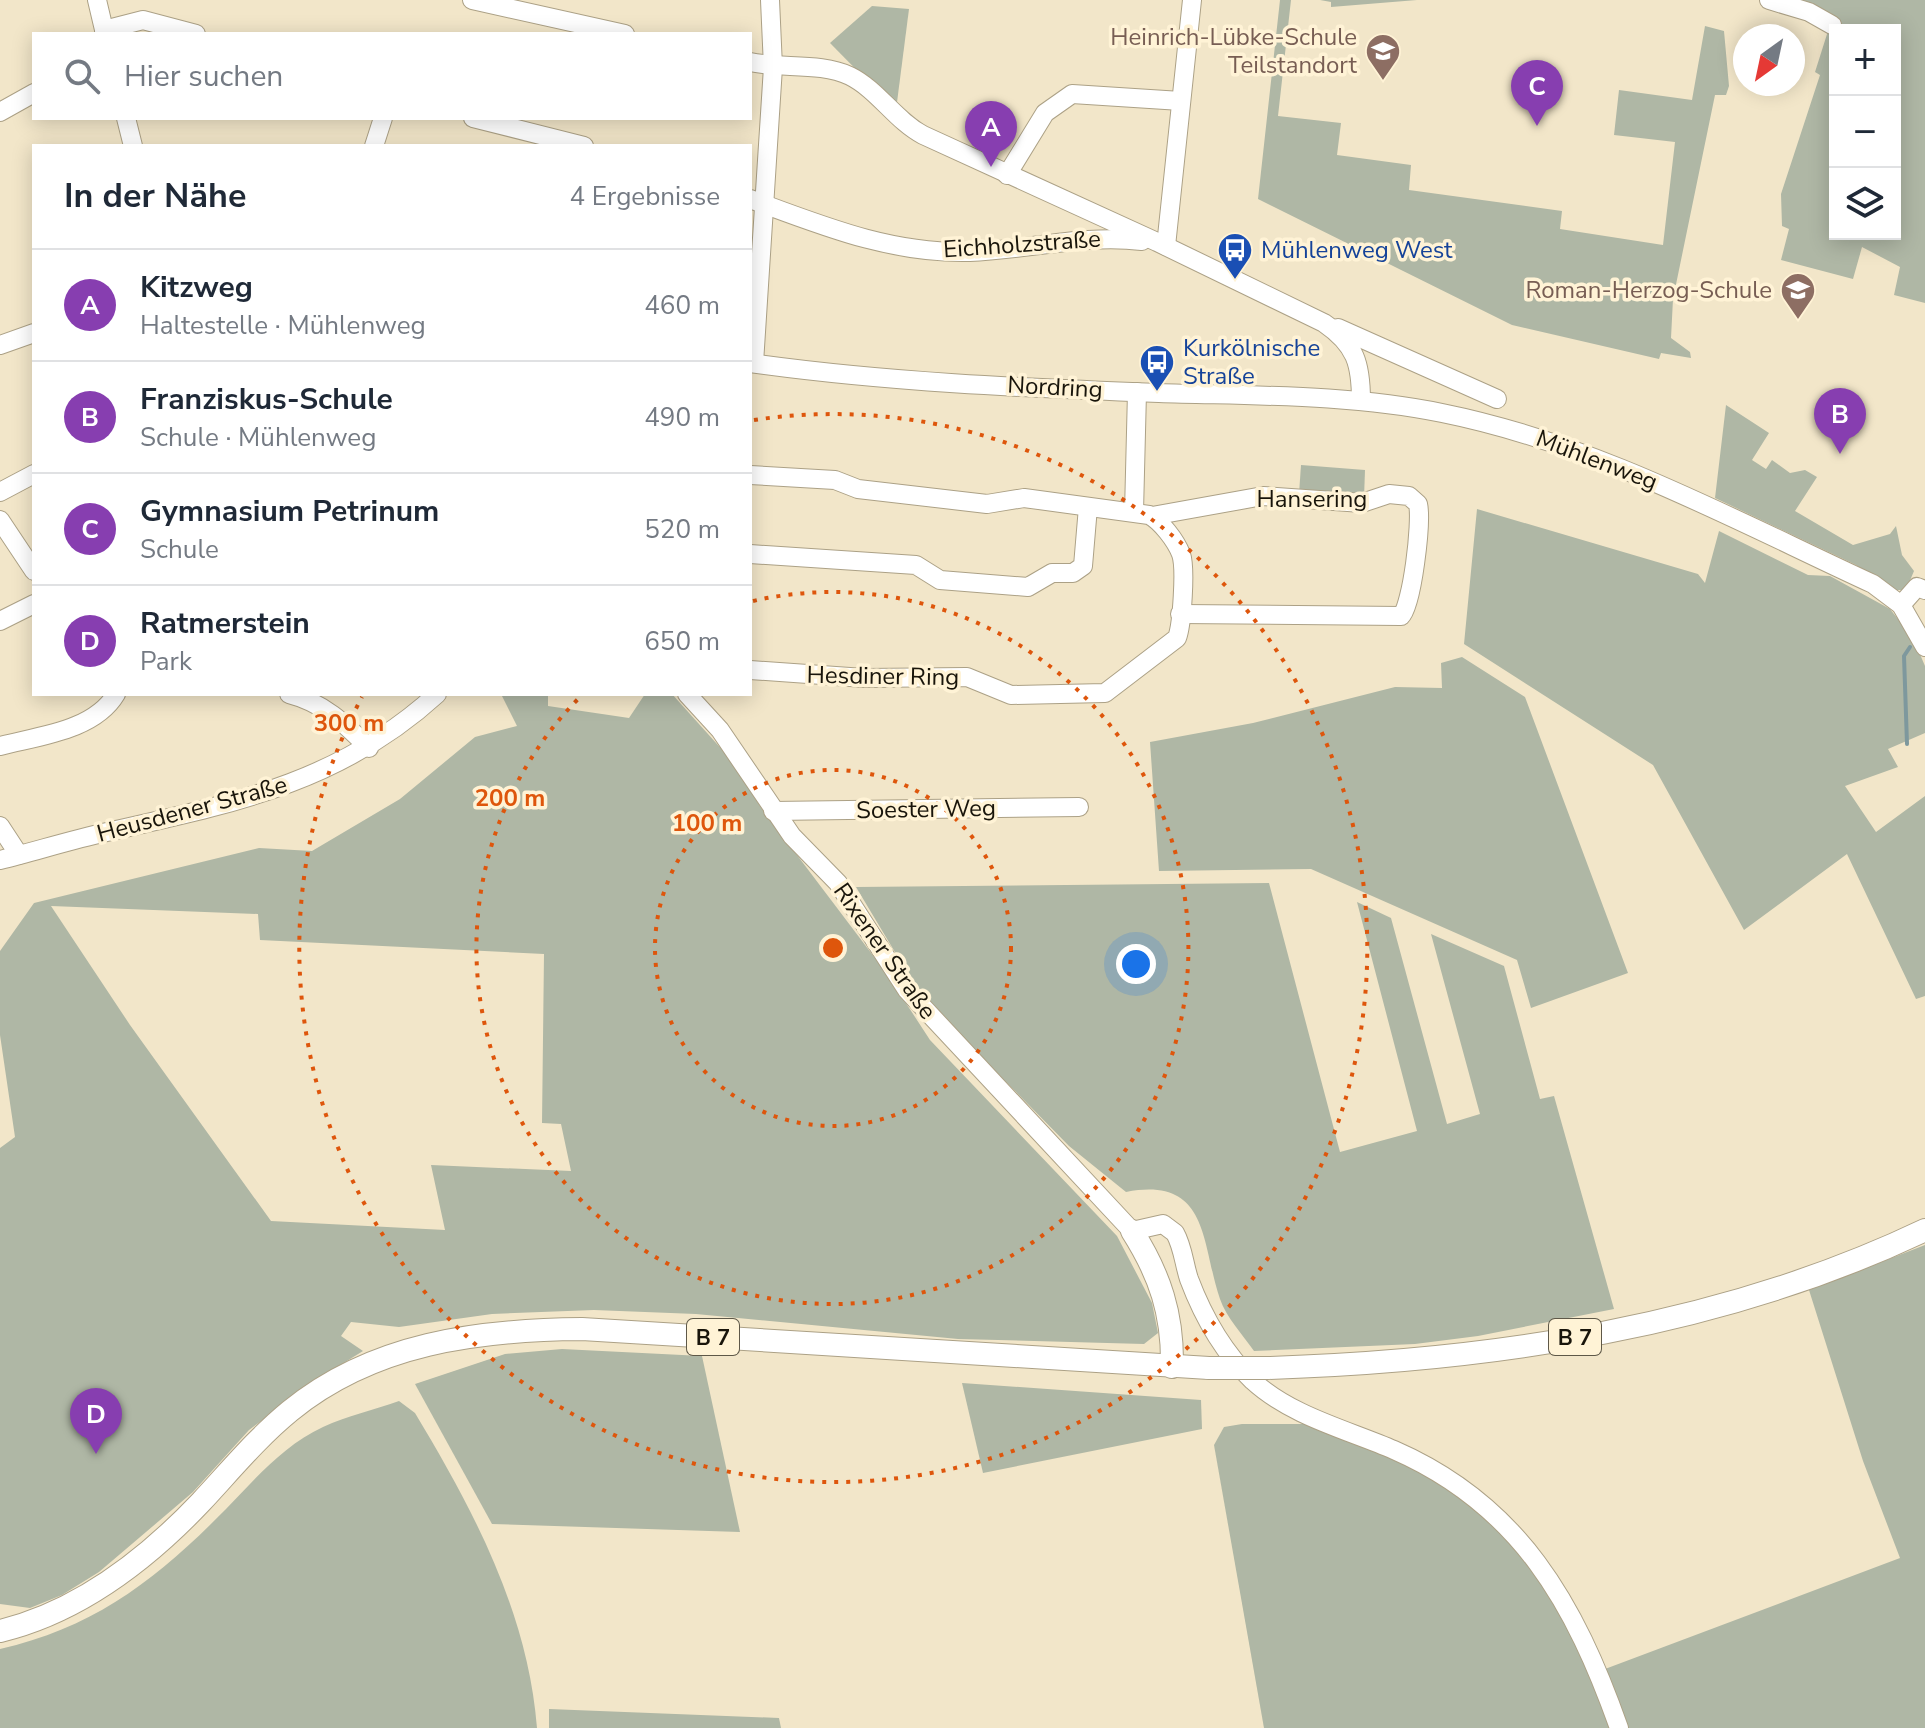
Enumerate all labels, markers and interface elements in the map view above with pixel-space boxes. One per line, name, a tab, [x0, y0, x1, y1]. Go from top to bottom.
place label: Heinrich-Lübke-Schule Teilstandort	[1110, 21, 1358, 81]
north arrow	[1733, 24, 1805, 96]
map controls	[1829, 24, 1901, 240]
button: +	[1829, 24, 1901, 96]
search box	[32, 32, 752, 120]
school or university icon: Heinrich-Lübke-Schule Teilstandort	[1364, 32, 1402, 82]
icon: search	[60, 54, 104, 98]
text: Hier suchen	[124, 56, 283, 97]
pin: C	[1511, 60, 1563, 126]
button: −	[1829, 96, 1901, 168]
pin: A	[965, 101, 1017, 167]
button: layers	[1829, 168, 1901, 240]
text: In der Nähe	[64, 173, 246, 219]
text: 4 Ergebnisse	[570, 179, 720, 214]
street label: Eichholzstraße	[942, 223, 1102, 265]
bus stop icon: Mühlenweg West	[1216, 231, 1254, 281]
place label: Mühlenweg West	[1261, 234, 1453, 266]
text: Kitzweg	[140, 267, 253, 308]
school or university icon: Roman-Herzog-Schule	[1779, 271, 1817, 321]
place label: Roman-Herzog-Schule	[1525, 274, 1772, 306]
text: A	[80, 288, 100, 323]
text: 460 m	[644, 288, 720, 323]
text: Haltestelle · Mühlenweg	[140, 308, 426, 343]
place label: Kurkölnische Straße	[1183, 332, 1320, 392]
bus stop icon: Kurkölnische Straße	[1138, 343, 1176, 393]
street label: Nordring	[1007, 369, 1103, 405]
text: Franziskus-Schule	[140, 379, 393, 420]
pin: B	[1814, 388, 1866, 454]
text: B	[81, 400, 99, 435]
text: 490 m	[644, 400, 720, 435]
text: Schule · Mühlenweg	[140, 420, 376, 455]
street label: Mühlenweg	[1532, 422, 1662, 498]
street label: Hansering	[1257, 483, 1367, 515]
text: Gymnasium Petrinum	[140, 491, 439, 532]
text: C	[81, 512, 99, 547]
text: 520 m	[644, 512, 720, 547]
text: Schule	[140, 532, 219, 567]
text: Ratmerstein	[140, 603, 310, 644]
text: D	[80, 624, 100, 659]
text: 650 m	[644, 624, 720, 659]
text: Park	[140, 644, 192, 679]
street label: Hesdiner Ring	[806, 659, 960, 693]
text: 300 m	[314, 707, 384, 739]
street label: Heusdener Straße	[93, 768, 291, 850]
text: 200 m	[475, 782, 545, 814]
street label: Soester Weg	[856, 792, 996, 826]
text: 100 m	[672, 807, 742, 839]
street label: Rixener Straße	[826, 876, 944, 1026]
centre of rings	[819, 934, 847, 962]
your location	[1116, 944, 1156, 984]
road number: B 7	[687, 1319, 739, 1355]
road number: B 7	[1549, 1319, 1601, 1355]
pin: D	[70, 1388, 122, 1454]

